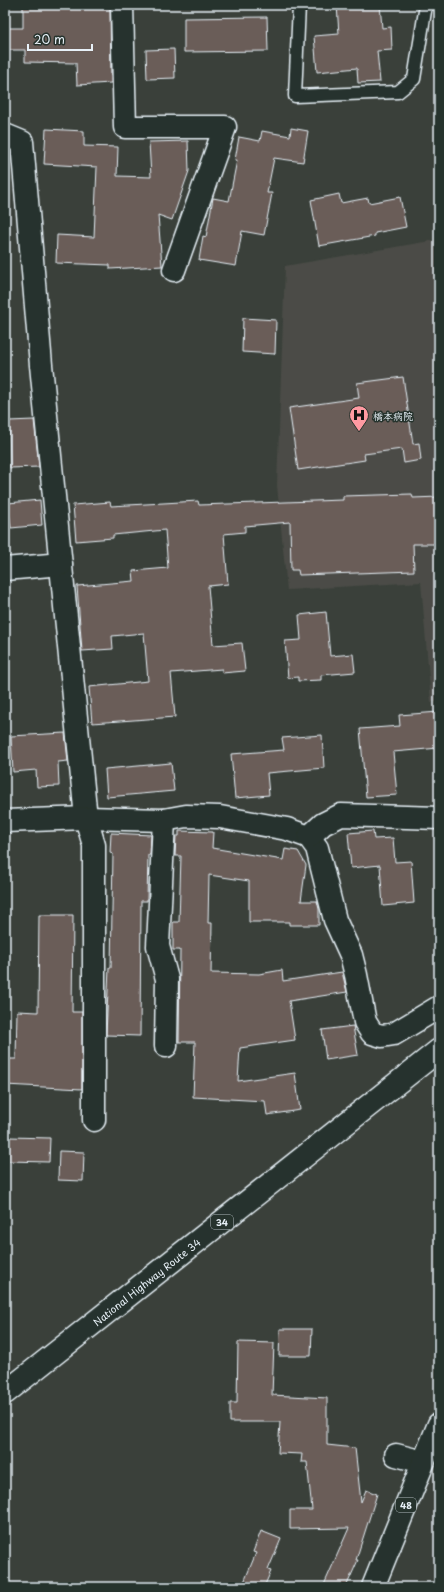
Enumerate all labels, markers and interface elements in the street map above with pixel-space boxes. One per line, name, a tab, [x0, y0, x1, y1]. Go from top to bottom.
scale bar	[28, 26, 92, 52]
text: 20 m	[34, 30, 65, 48]
hospital icon: 橋本病院	[348, 404, 370, 432]
place label: 橋本病院	[373, 408, 413, 423]
road number: 34	[211, 1215, 233, 1229]
street label: National Highway Route 34	[89, 1234, 203, 1329]
road number: 48	[396, 1498, 416, 1512]

